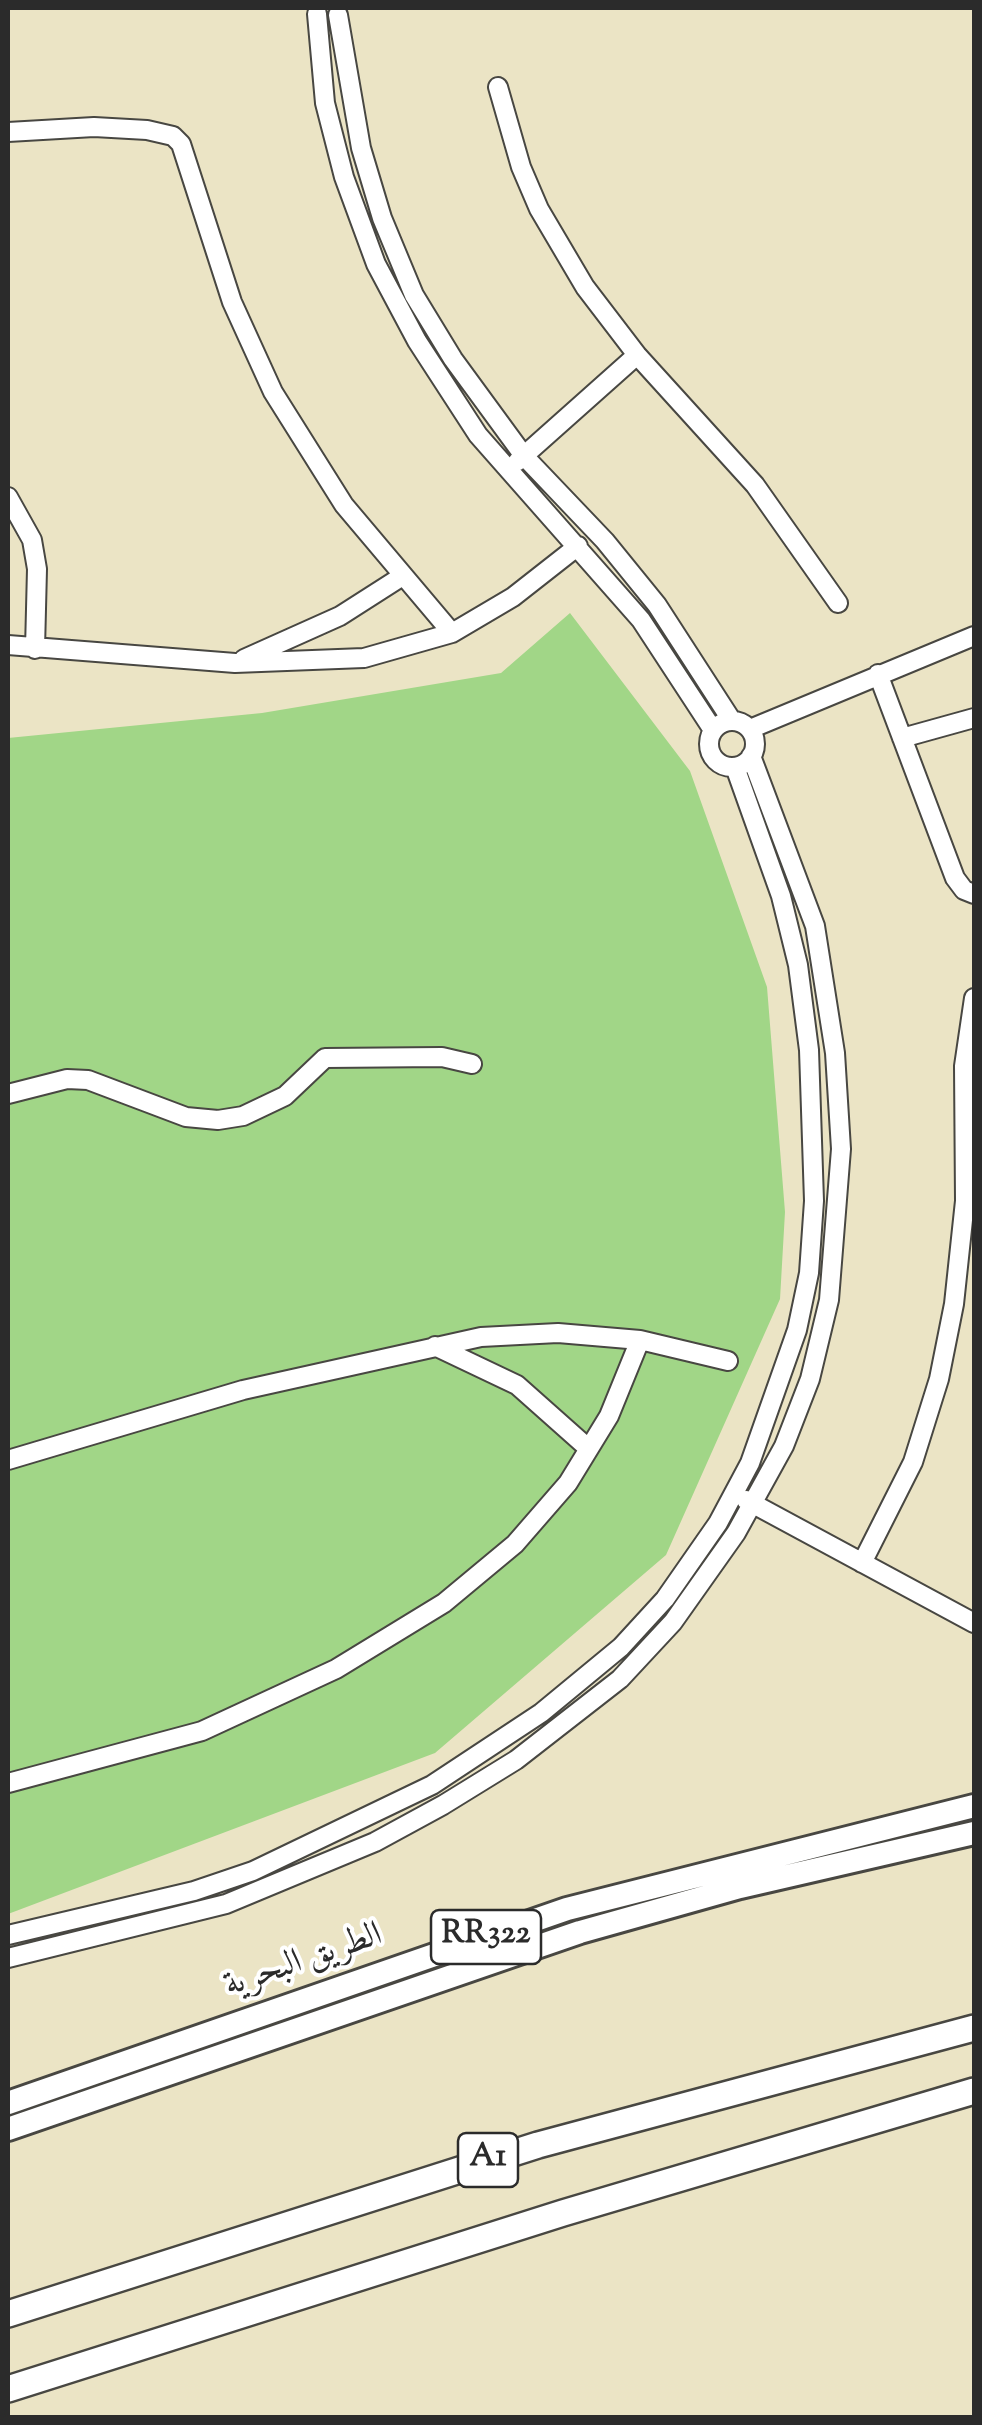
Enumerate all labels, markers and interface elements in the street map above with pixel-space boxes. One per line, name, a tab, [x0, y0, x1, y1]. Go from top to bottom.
road number: RR322	[431, 1910, 541, 1964]
street label: الطريق البحرية	[219, 1916, 389, 2010]
road number: A1	[458, 2133, 518, 2187]

